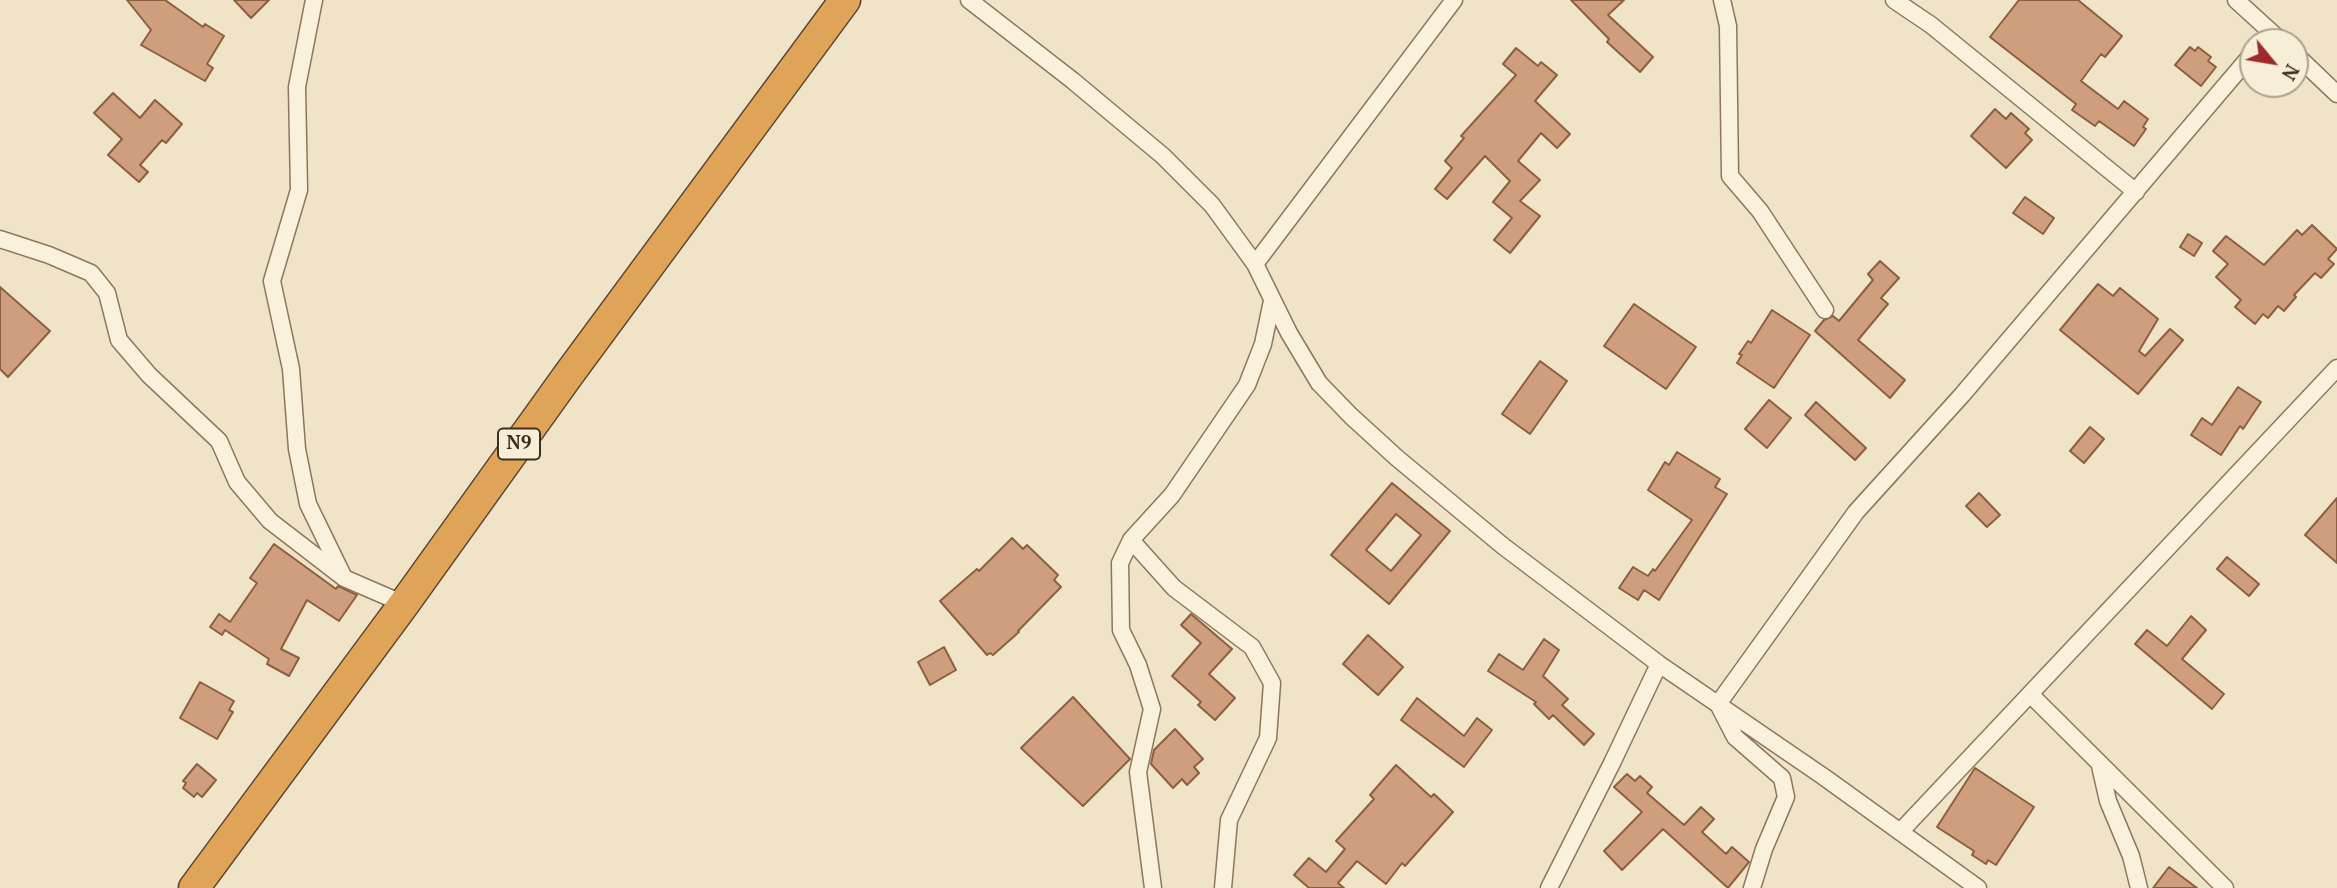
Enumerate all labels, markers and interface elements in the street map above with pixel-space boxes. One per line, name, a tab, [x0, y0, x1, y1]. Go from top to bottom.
north arrow	[2239, 28, 2309, 98]
text: N	[2276, 60, 2305, 85]
road number: N9	[498, 428, 540, 460]

